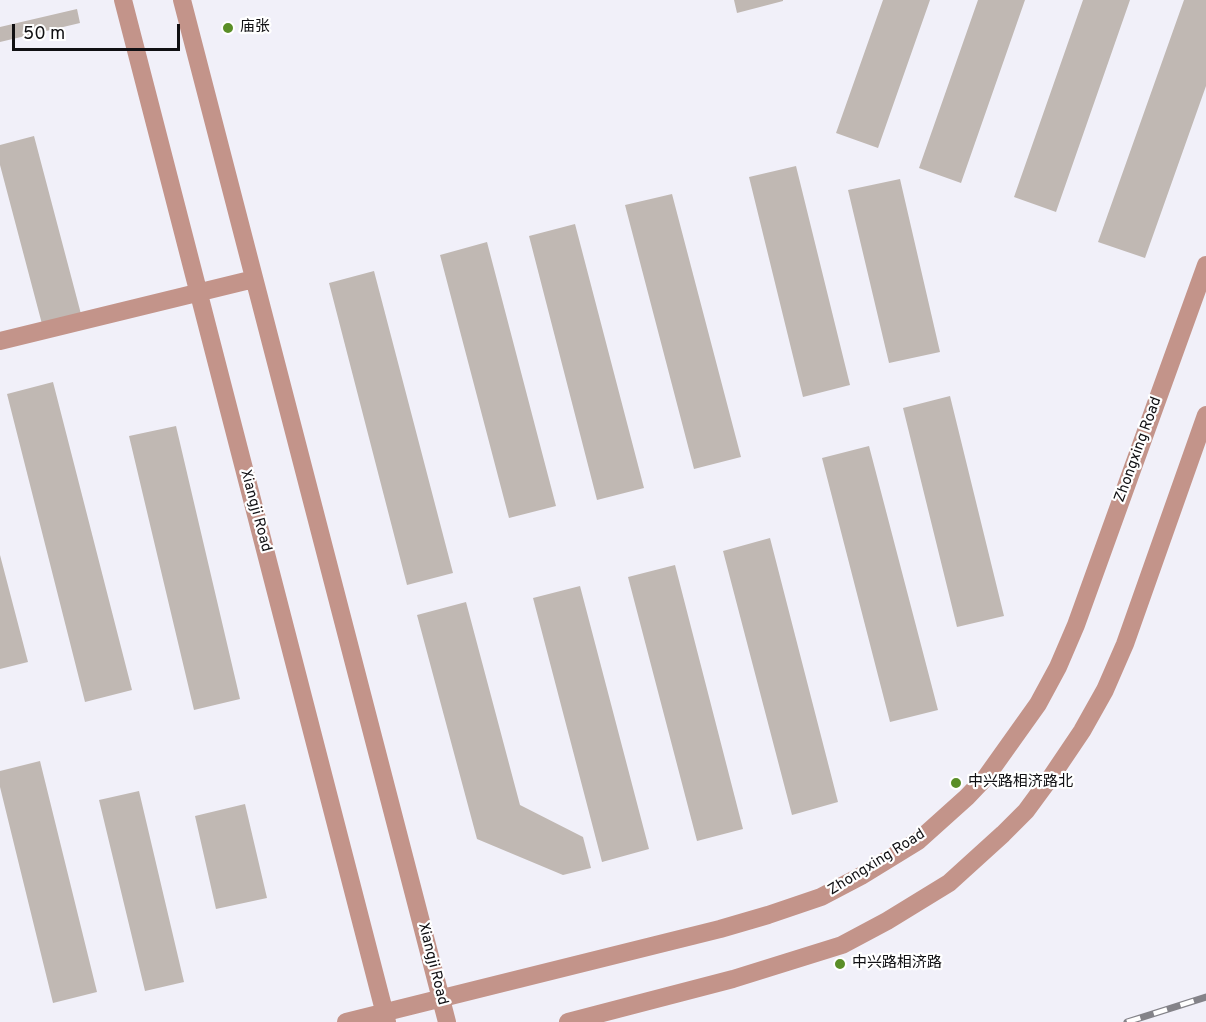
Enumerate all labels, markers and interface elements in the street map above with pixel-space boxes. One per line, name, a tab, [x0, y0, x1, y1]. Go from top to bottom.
scale bar	[15, 12, 183, 50]
place label: 庙张	[240, 19, 270, 37]
marker: 庙张	[221, 21, 235, 35]
text: 50 m	[23, 23, 65, 46]
street label: Zhongxing Road	[1112, 395, 1166, 505]
street label: Xiangji Road	[235, 468, 275, 554]
place label: 中兴路相济路北	[968, 774, 1073, 792]
marker: 中兴路相济路北	[949, 776, 963, 790]
street label: Zhongxing Road	[825, 826, 929, 900]
street label: Xiangji Road	[413, 921, 451, 1007]
place label: 中兴路相济路	[852, 955, 942, 973]
marker: 中兴路相济路	[833, 957, 847, 971]

